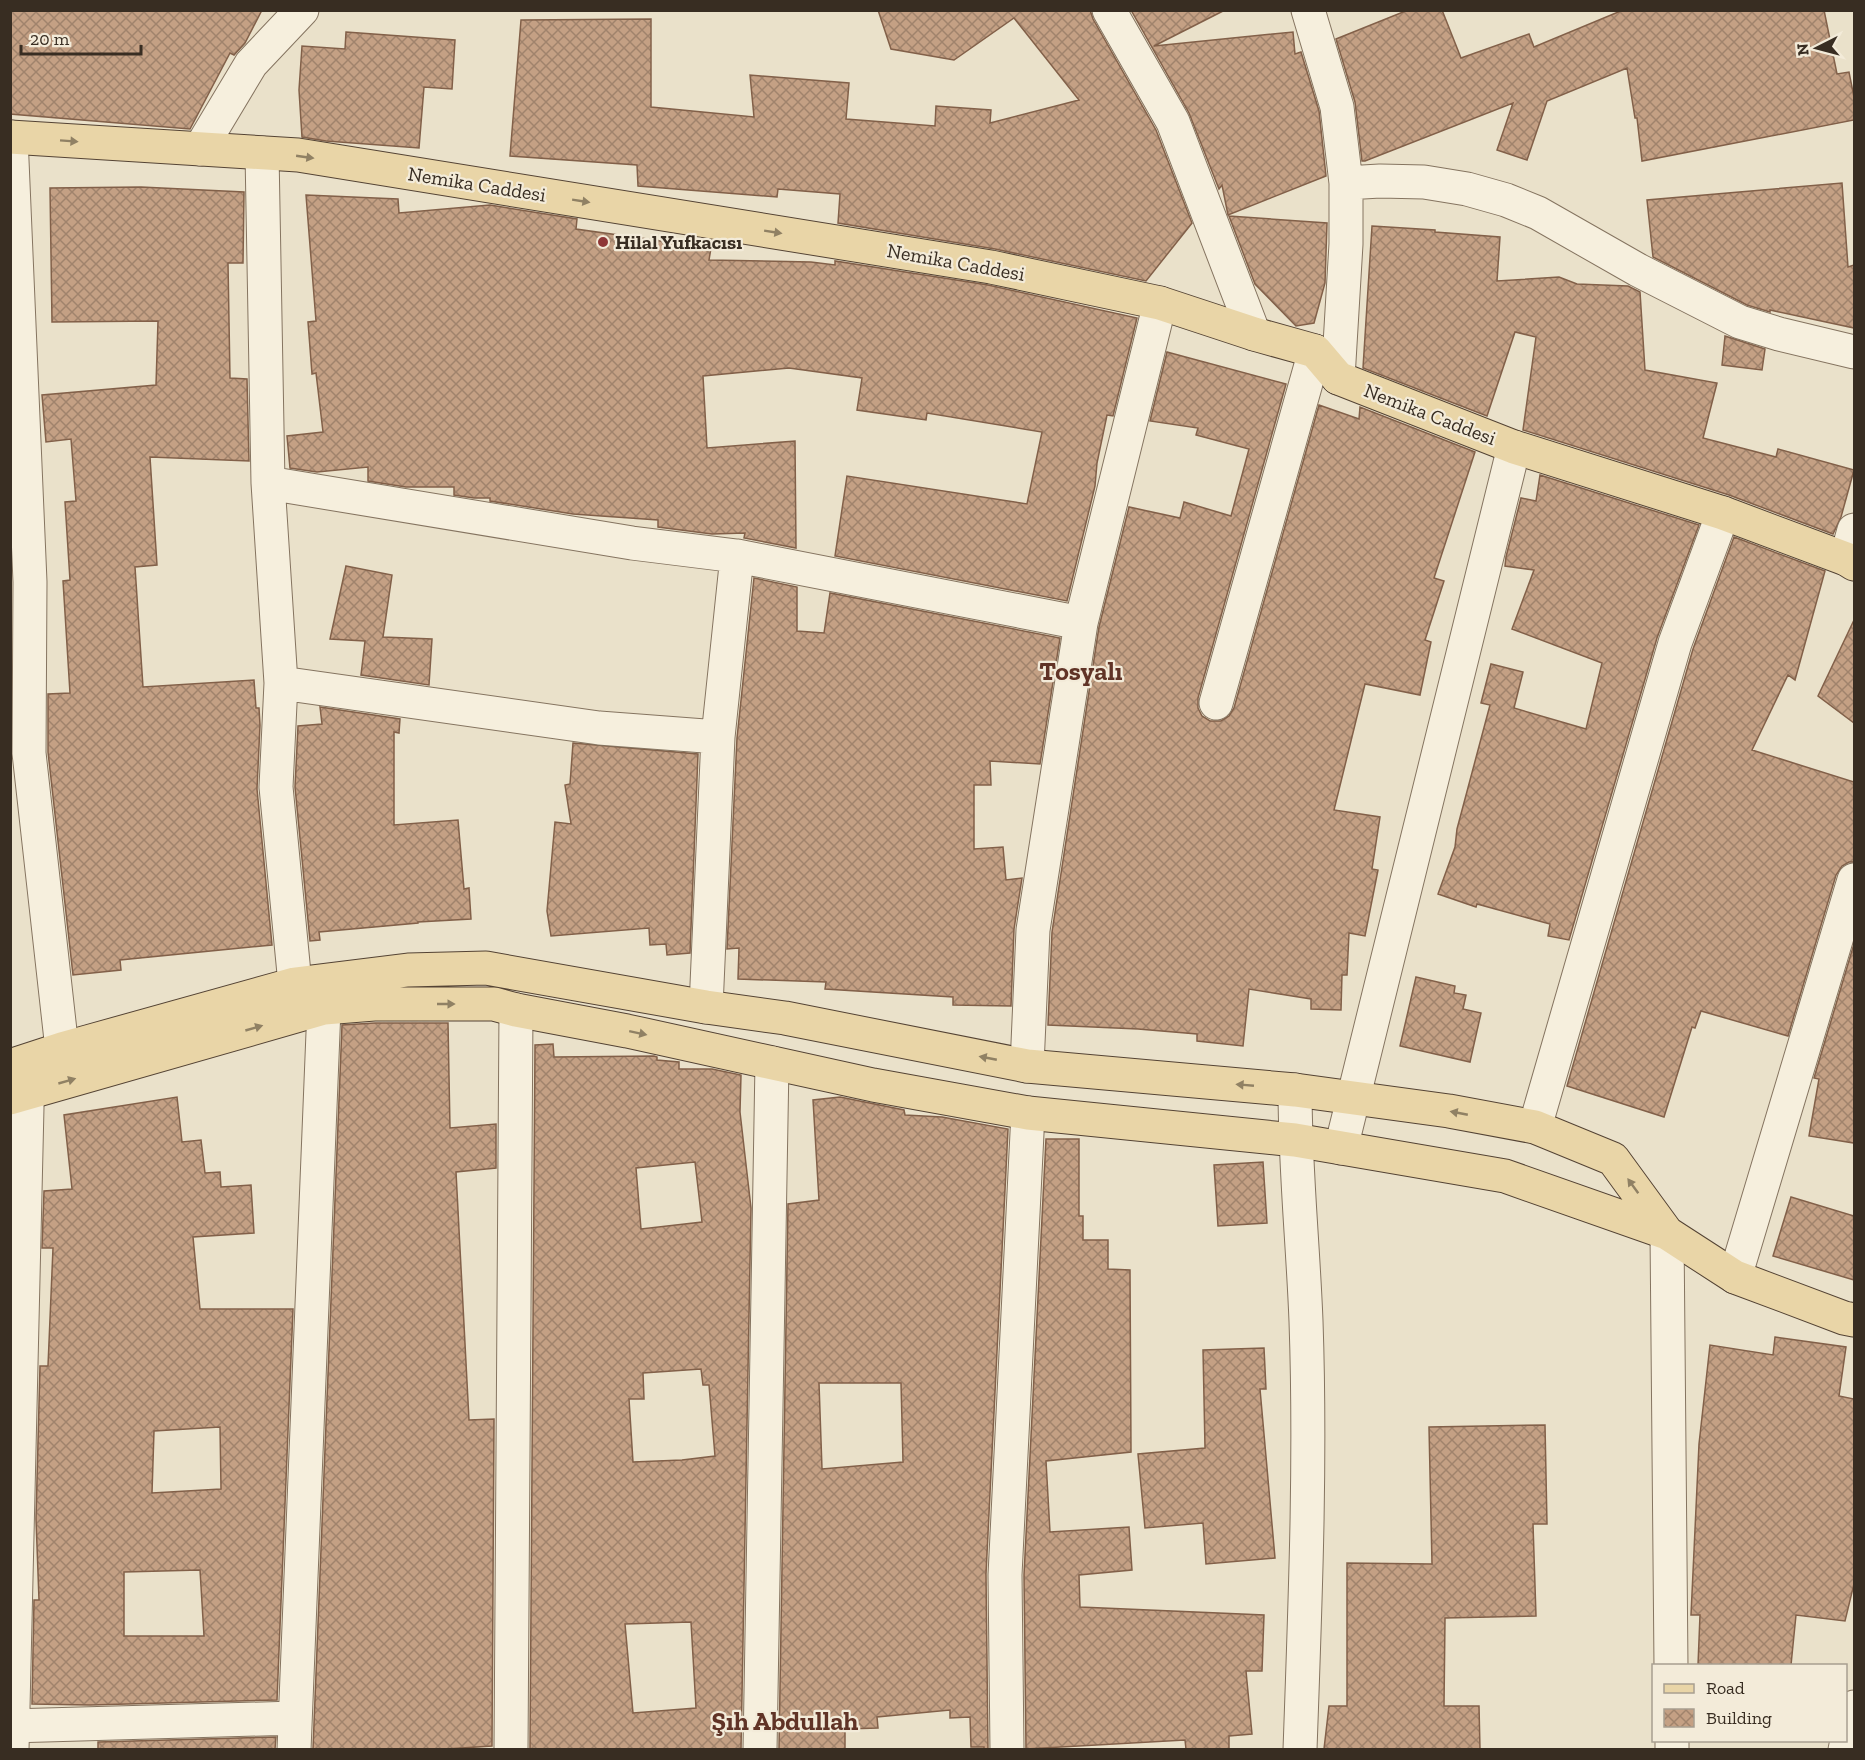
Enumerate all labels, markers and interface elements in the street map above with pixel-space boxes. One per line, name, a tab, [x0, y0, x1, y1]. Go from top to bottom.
scale bar	[21, 18, 141, 56]
north arrow	[1787, 18, 1847, 78]
text: 20 m	[30, 28, 70, 50]
text: N	[1792, 42, 1813, 57]
one-way arrow	[59, 136, 78, 145]
one-way arrow	[296, 152, 315, 161]
street label: Nemika Caddesi	[406, 161, 548, 207]
one-way arrow	[571, 196, 590, 205]
one-way arrow	[764, 228, 783, 237]
place label: Hilal Yufkacısı	[615, 230, 742, 254]
marker: Hilal Yufkacısı	[596, 235, 610, 249]
street label: Nemika Caddesi	[885, 238, 1027, 286]
street label: Nemika Caddesi	[1361, 378, 1500, 450]
district label: Tosyalı	[1039, 655, 1123, 687]
one-way arrow	[437, 999, 456, 1009]
one-way arrow	[245, 1023, 263, 1032]
one-way arrow	[629, 1029, 648, 1038]
one-way arrow	[979, 1053, 998, 1062]
one-way arrow	[58, 1076, 76, 1085]
one-way arrow	[1235, 1080, 1254, 1090]
one-way arrow	[1449, 1108, 1468, 1117]
one-way arrow	[1627, 1178, 1639, 1193]
legend	[1652, 1664, 1847, 1742]
text: Road	[1706, 1677, 1745, 1699]
district label: Şıh Abdullah	[712, 1705, 858, 1737]
text: Building	[1706, 1707, 1772, 1729]

